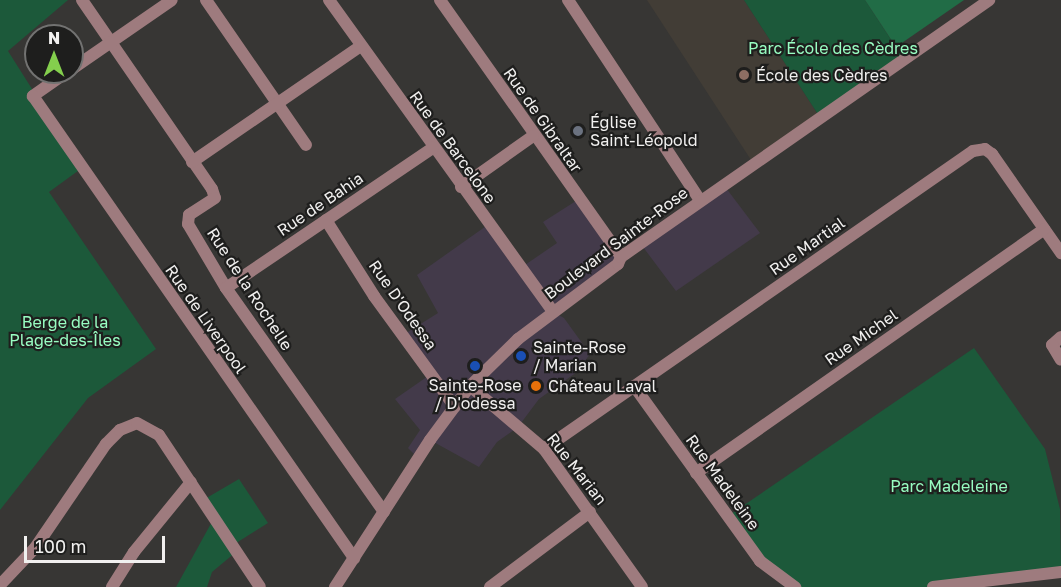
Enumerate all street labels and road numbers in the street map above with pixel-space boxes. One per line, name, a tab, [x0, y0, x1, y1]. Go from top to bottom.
street label: Rue de Gibraltar	[500, 64, 586, 176]
street label: Rue de Barcelone	[406, 87, 500, 207]
street label: Rue de Bahia	[273, 168, 367, 240]
street label: Boulevard Sainte-Rose	[541, 183, 691, 303]
street label: Rue Martial	[766, 213, 848, 279]
street label: Rue de la Rochelle	[203, 224, 297, 354]
street label: Rue D'Odessa	[365, 256, 441, 354]
street label: Rue de Liverpool	[161, 261, 251, 377]
street label: Rue Michel	[821, 305, 901, 369]
street label: Rue Marian	[543, 429, 611, 509]
street label: Rue Madeleine	[682, 431, 764, 533]

